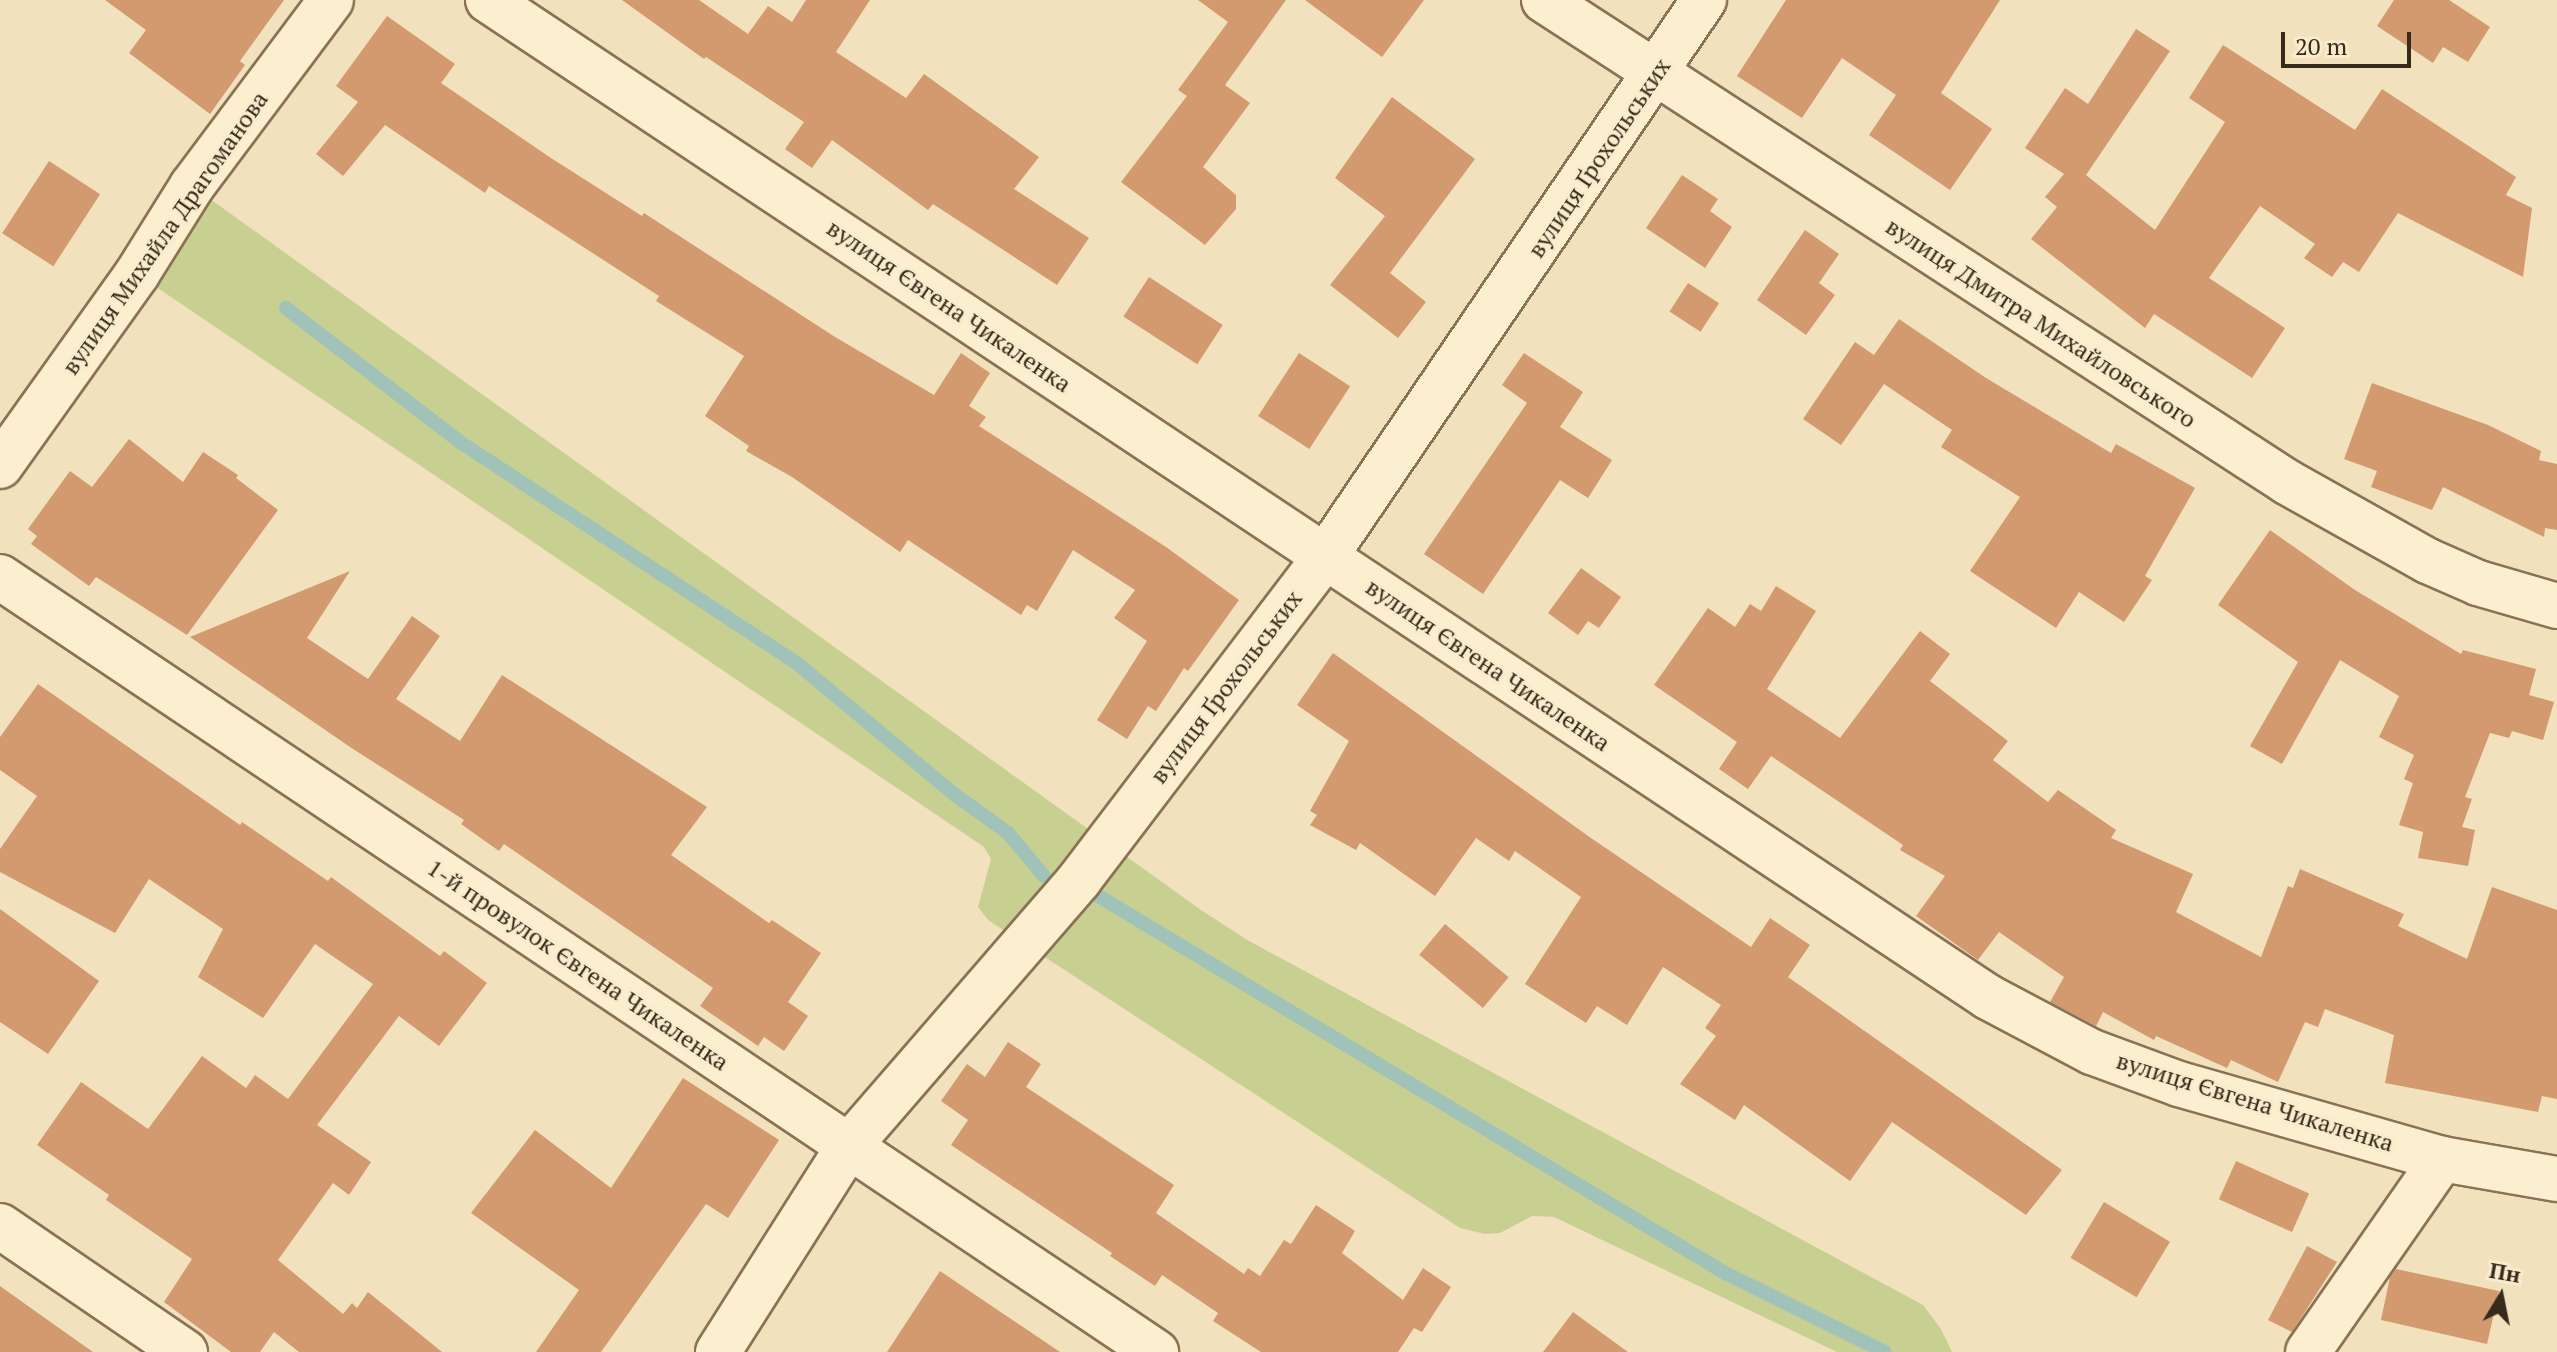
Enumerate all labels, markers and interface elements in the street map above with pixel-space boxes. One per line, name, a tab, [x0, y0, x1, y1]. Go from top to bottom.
scale bar	[2285, 16, 2415, 66]
text: 20 m	[2295, 30, 2347, 62]
street label: вулиця Ґрохольських	[1522, 53, 1676, 263]
street label: вулиця Михайла Драгоманова	[56, 86, 274, 380]
street label: вулиця Дмитра Михайловського	[1880, 212, 2202, 434]
street label: вулиця Євгена Чикаленка	[821, 213, 1077, 399]
street label: вулиця Євгена Чикаленка	[1360, 572, 1616, 758]
street label: вулиця Ґрохольських	[1144, 585, 1308, 789]
street label: 1-й провулок Євгена Чикаленка	[422, 853, 734, 1077]
street label: вулиця Євгена Чикаленка	[2113, 1046, 2397, 1158]
text: Пн	[2487, 1255, 2523, 1289]
north arrow	[2461, 1256, 2541, 1336]

